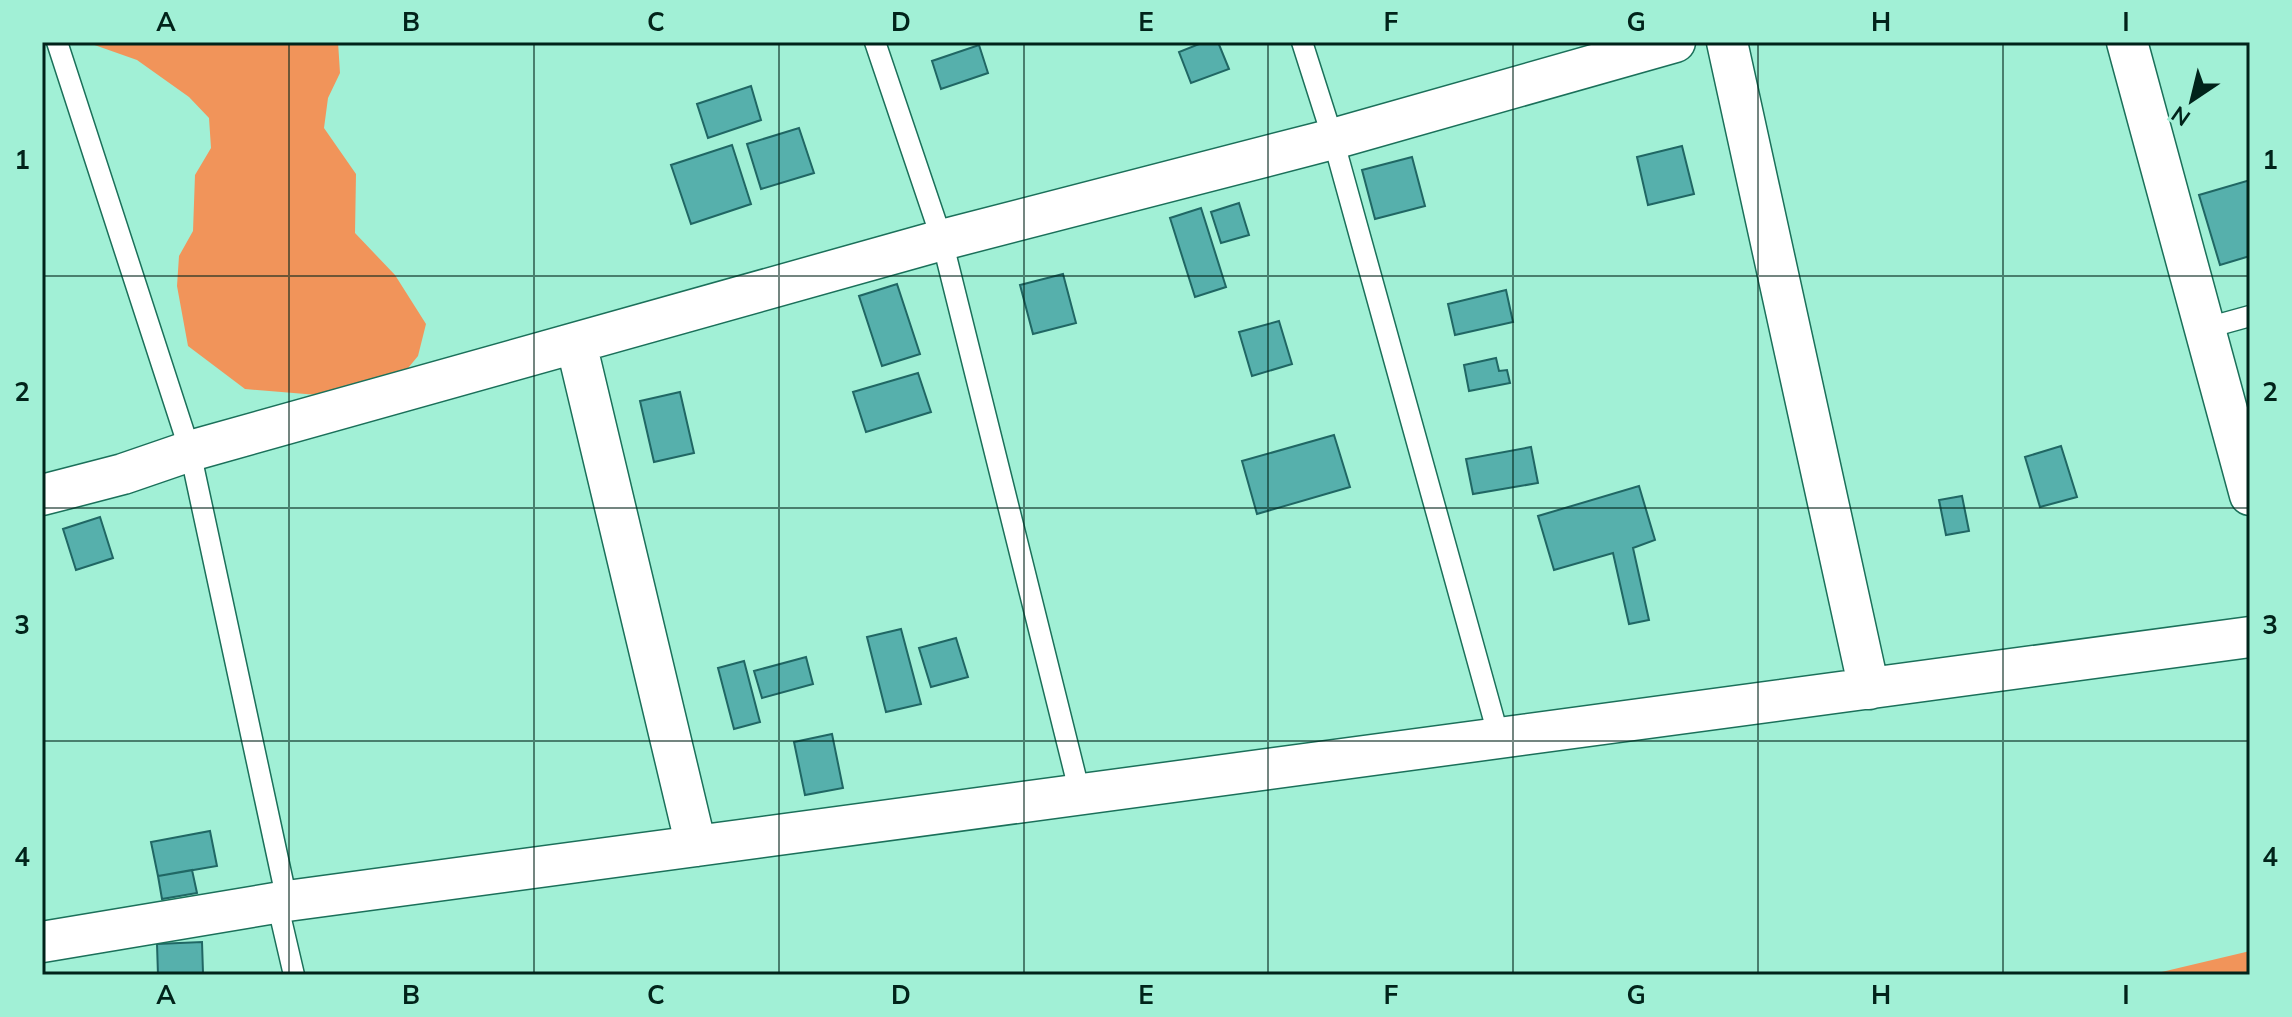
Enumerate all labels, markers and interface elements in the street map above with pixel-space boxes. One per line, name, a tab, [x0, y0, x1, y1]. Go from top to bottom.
text: A	[156, 5, 176, 38]
text: B	[402, 5, 420, 38]
text: C	[647, 5, 665, 38]
text: D	[891, 5, 911, 38]
text: E	[1138, 5, 1154, 38]
text: F	[1384, 5, 1399, 38]
text: G	[1626, 5, 1646, 38]
text: H	[1871, 5, 1891, 38]
text: I	[2122, 5, 2130, 38]
north arrow	[2152, 60, 2232, 140]
text: N	[2166, 100, 2195, 133]
text: 1	[14, 143, 30, 176]
text: 1	[2262, 143, 2278, 176]
text: 2	[14, 375, 30, 408]
text: 2	[2262, 375, 2278, 408]
text: 3	[14, 608, 30, 641]
text: 3	[2262, 608, 2278, 641]
text: 4	[14, 840, 30, 873]
text: 4	[2262, 840, 2278, 873]
text: A	[156, 978, 176, 1011]
text: B	[402, 978, 420, 1011]
text: C	[647, 978, 665, 1011]
text: D	[891, 978, 911, 1011]
text: E	[1138, 978, 1154, 1011]
text: F	[1384, 978, 1399, 1011]
text: G	[1626, 978, 1646, 1011]
text: H	[1871, 978, 1891, 1011]
text: I	[2122, 978, 2130, 1011]

